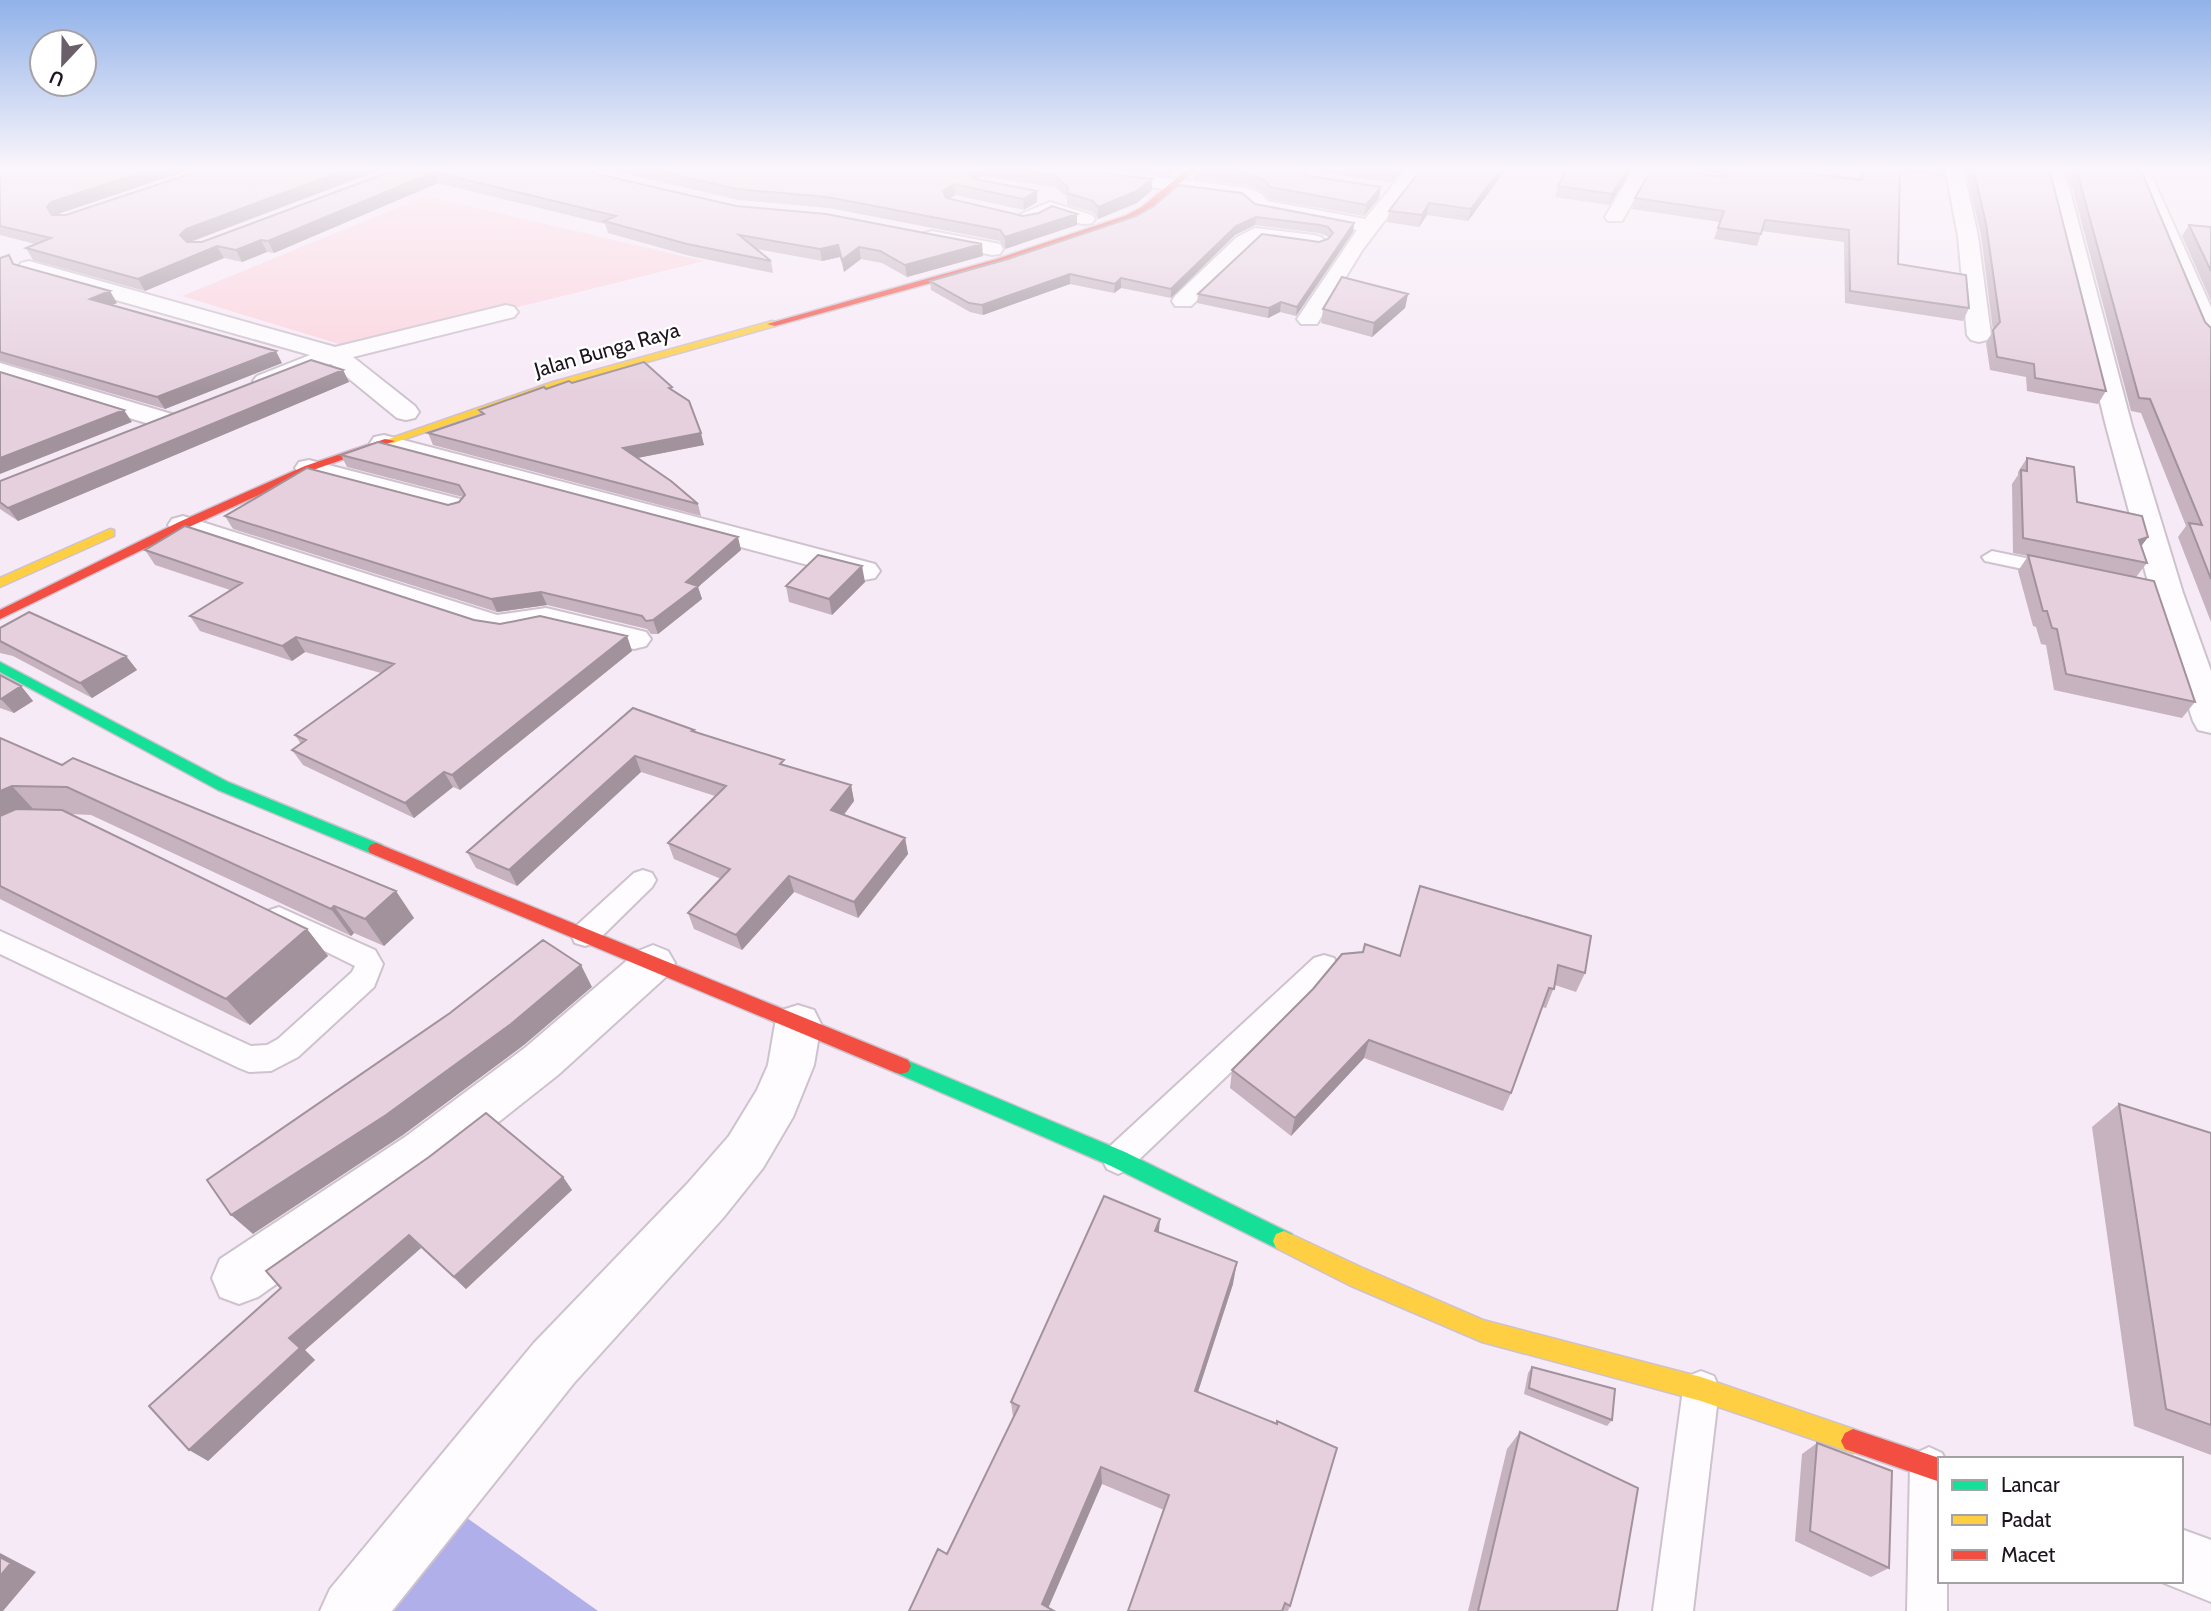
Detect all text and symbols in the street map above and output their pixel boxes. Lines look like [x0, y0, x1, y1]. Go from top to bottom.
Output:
north arrow [28, 28, 98, 98]
text: U [46, 65, 67, 92]
street label: Jalan Bunga Raya [530, 317, 682, 382]
legend [1938, 1457, 2183, 1583]
text: Lancar [2001, 1472, 2060, 1497]
text: Padat [2001, 1507, 2051, 1532]
text: Macet [2001, 1542, 2055, 1567]

